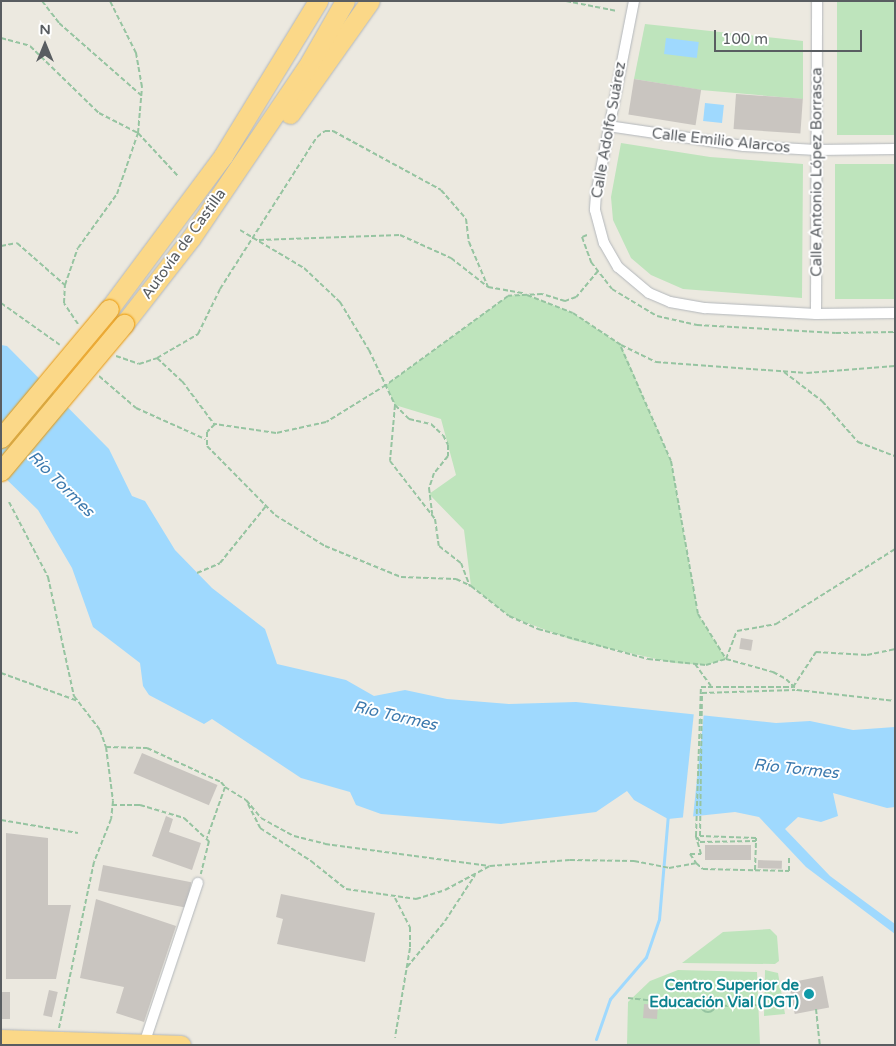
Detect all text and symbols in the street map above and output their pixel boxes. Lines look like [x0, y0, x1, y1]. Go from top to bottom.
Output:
north arrow [20, 20, 70, 70]
scale bar [716, 20, 864, 52]
text: N [39, 21, 51, 38]
text: 100 m [722, 30, 768, 48]
street label: Calle Adolfo Suárez [588, 60, 630, 200]
street label: Calle Antonio López Borrasca [808, 67, 826, 277]
street label: Calle Emilio Alarcos [651, 125, 791, 157]
street label: Autovía de Castilla [138, 185, 230, 303]
water label: Río Tormes [24, 447, 98, 521]
water label: Río Tormes [351, 697, 439, 735]
water label: Río Tormes [753, 755, 839, 783]
place label: Centro Superior de Educación Vial (DGT) [649, 976, 799, 1011]
marker: Centro Superior de Educación Vial (DGT) [803, 988, 815, 1000]

